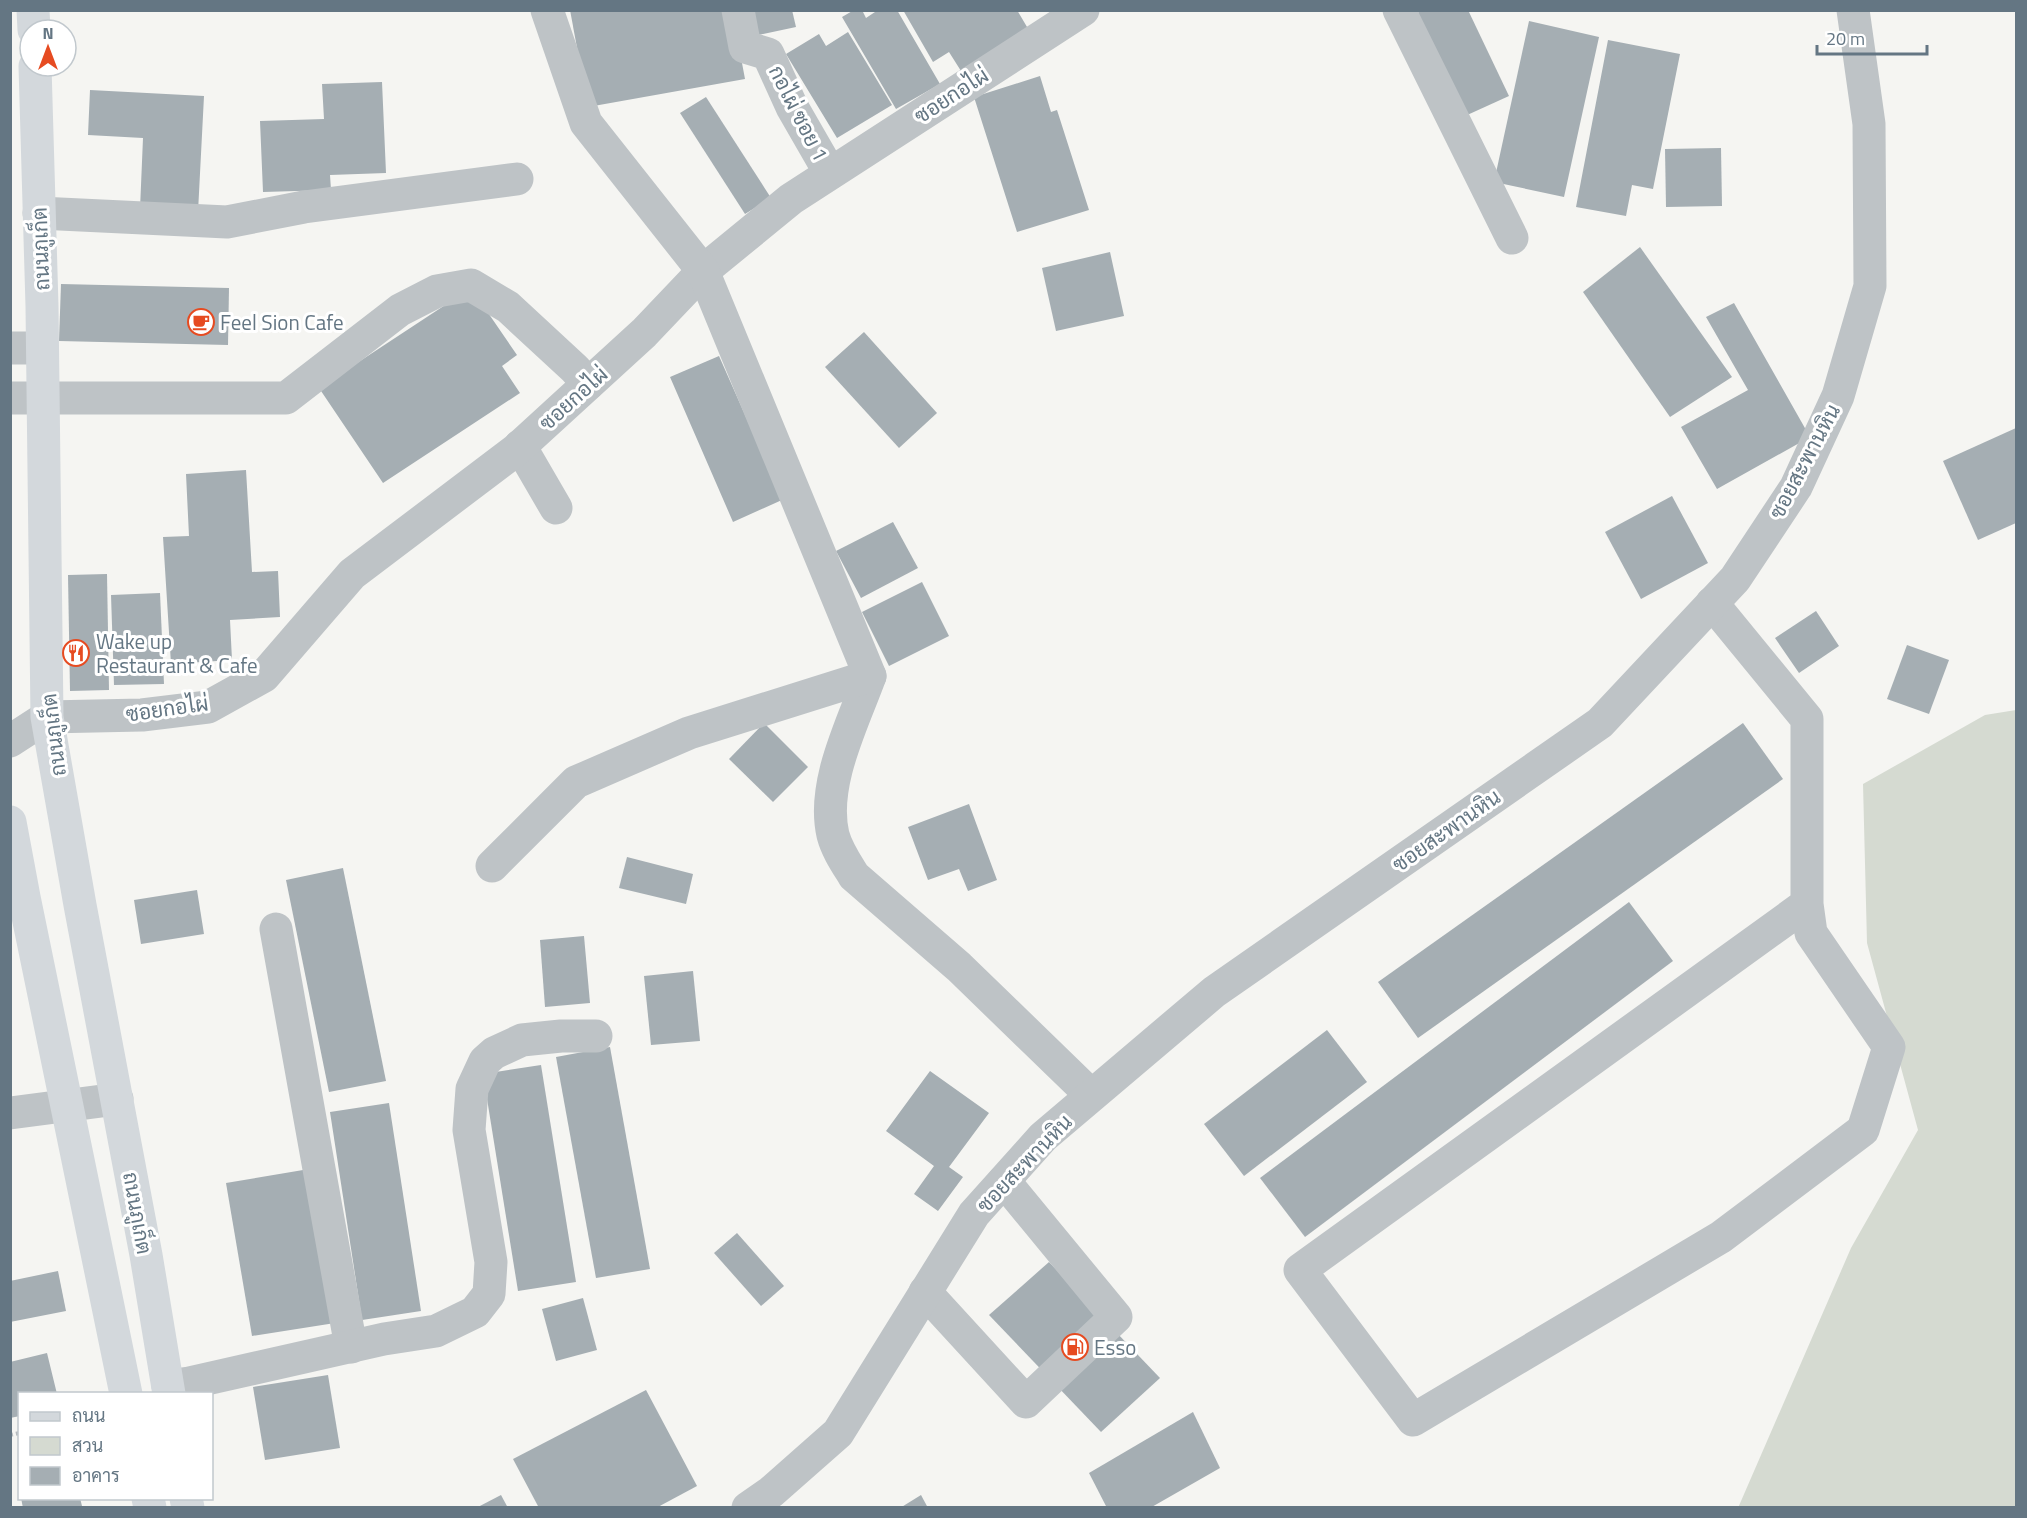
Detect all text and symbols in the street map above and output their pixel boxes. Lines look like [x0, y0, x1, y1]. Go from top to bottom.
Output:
north arrow [18, 18, 78, 78]
scale bar [1817, 18, 1926, 56]
text: N [42, 21, 54, 45]
text: 20 m [1826, 25, 1865, 52]
street label: กอไผ่ ซอย 1 [761, 59, 837, 167]
street label: ซอยกอไผ่ [908, 59, 994, 131]
street label: ถนนภูเก็ต [23, 207, 57, 291]
place label: Feel Sion Cafe [220, 306, 344, 338]
cafe icon: Feel Sion Cafe [186, 307, 216, 337]
street label: ซอยกอไผ่ [531, 358, 615, 438]
street label: ซอยสะพานหิน [1760, 398, 1848, 524]
place label: Wake up Restaurant & Cafe [96, 625, 258, 681]
restaurant icon: Wake up Restaurant & Cafe [61, 638, 91, 668]
street label: ซอยกอไผ่ [124, 686, 210, 730]
street label: ถนนภูเก็ต [32, 692, 74, 778]
street label: ซอยสะพานหิน [1385, 781, 1507, 879]
street label: ซอยสะพานหิน [969, 1107, 1079, 1219]
street label: ถนนภูเก็ต [115, 1169, 161, 1257]
place label: Esso [1094, 1331, 1136, 1363]
fuel station icon: Esso [1060, 1332, 1090, 1362]
legend [18, 1392, 213, 1500]
text: ถนน [72, 1402, 105, 1429]
text: สวน [72, 1432, 103, 1459]
text: อาคาร [72, 1462, 120, 1489]

